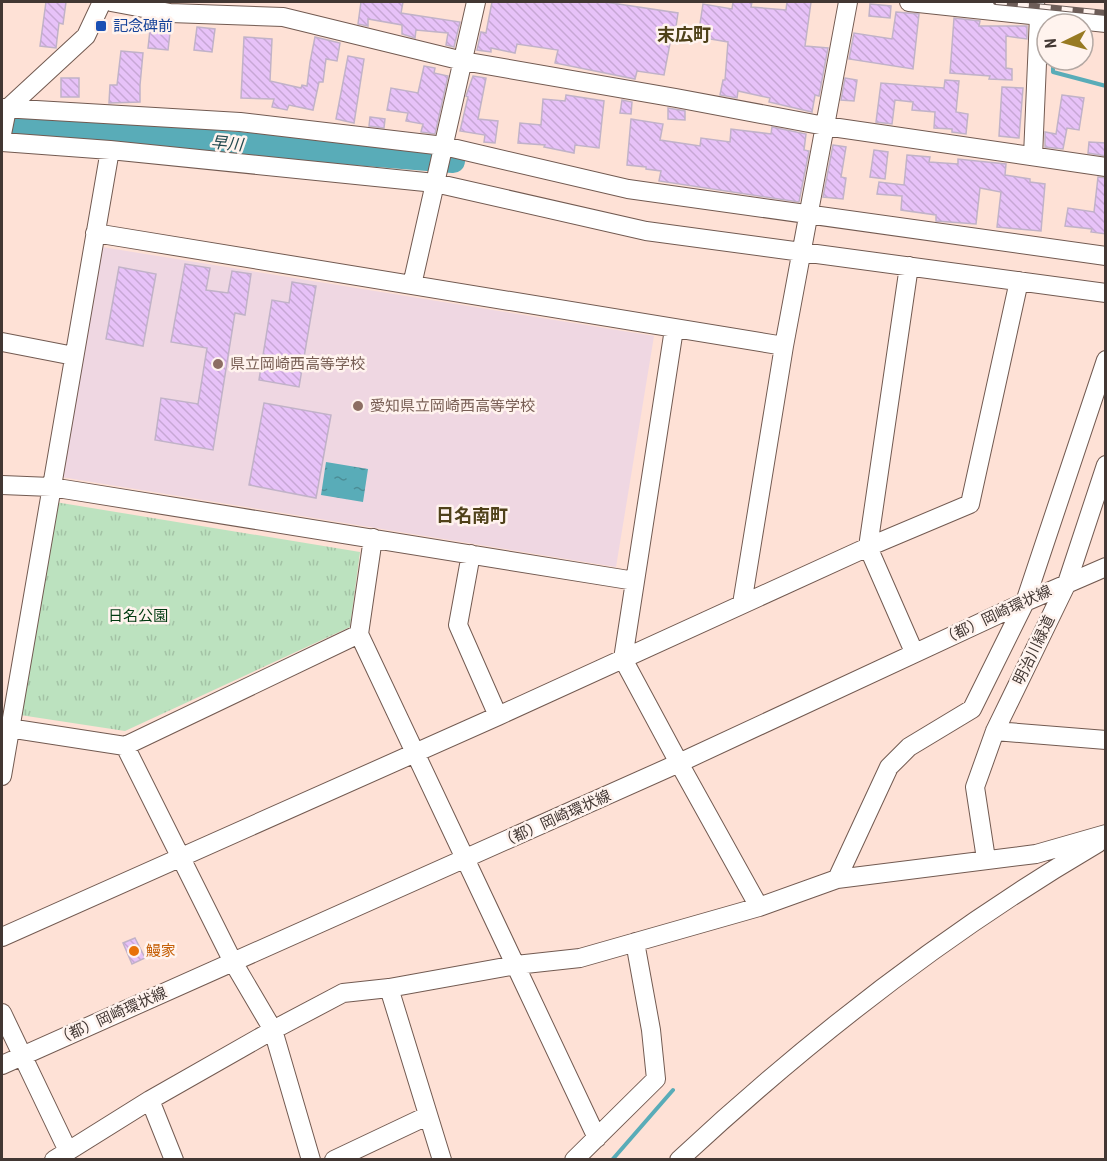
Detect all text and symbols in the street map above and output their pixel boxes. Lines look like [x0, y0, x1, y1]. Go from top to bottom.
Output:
north arrow [1035, 12, 1095, 72]
place label: 記念碑前 [113, 17, 173, 35]
marker: 記念碑前 [94, 19, 108, 33]
district label: 末広町 [657, 24, 711, 45]
text: N [1041, 38, 1060, 49]
water label: 早川 [210, 133, 246, 155]
place label: 県立岡崎西高等学校 [230, 355, 365, 373]
marker: 県立岡崎西高等学校 [211, 357, 225, 371]
place label: 愛知県立岡崎西高等学校 [370, 397, 535, 415]
marker: 愛知県立岡崎西高等学校 [351, 399, 365, 413]
district label: 日名南町 [436, 505, 508, 526]
street label: （都）岡崎環状線 [938, 581, 1054, 649]
park label: 日名公園 [108, 607, 168, 625]
street label: 明治川緑道 [1009, 612, 1059, 688]
street label: （都）岡崎環状線 [497, 786, 613, 852]
place label: 鰻家 [146, 942, 176, 960]
marker: 鰻家 [127, 944, 141, 958]
street label: （都）岡崎環状線 [53, 983, 169, 1049]

